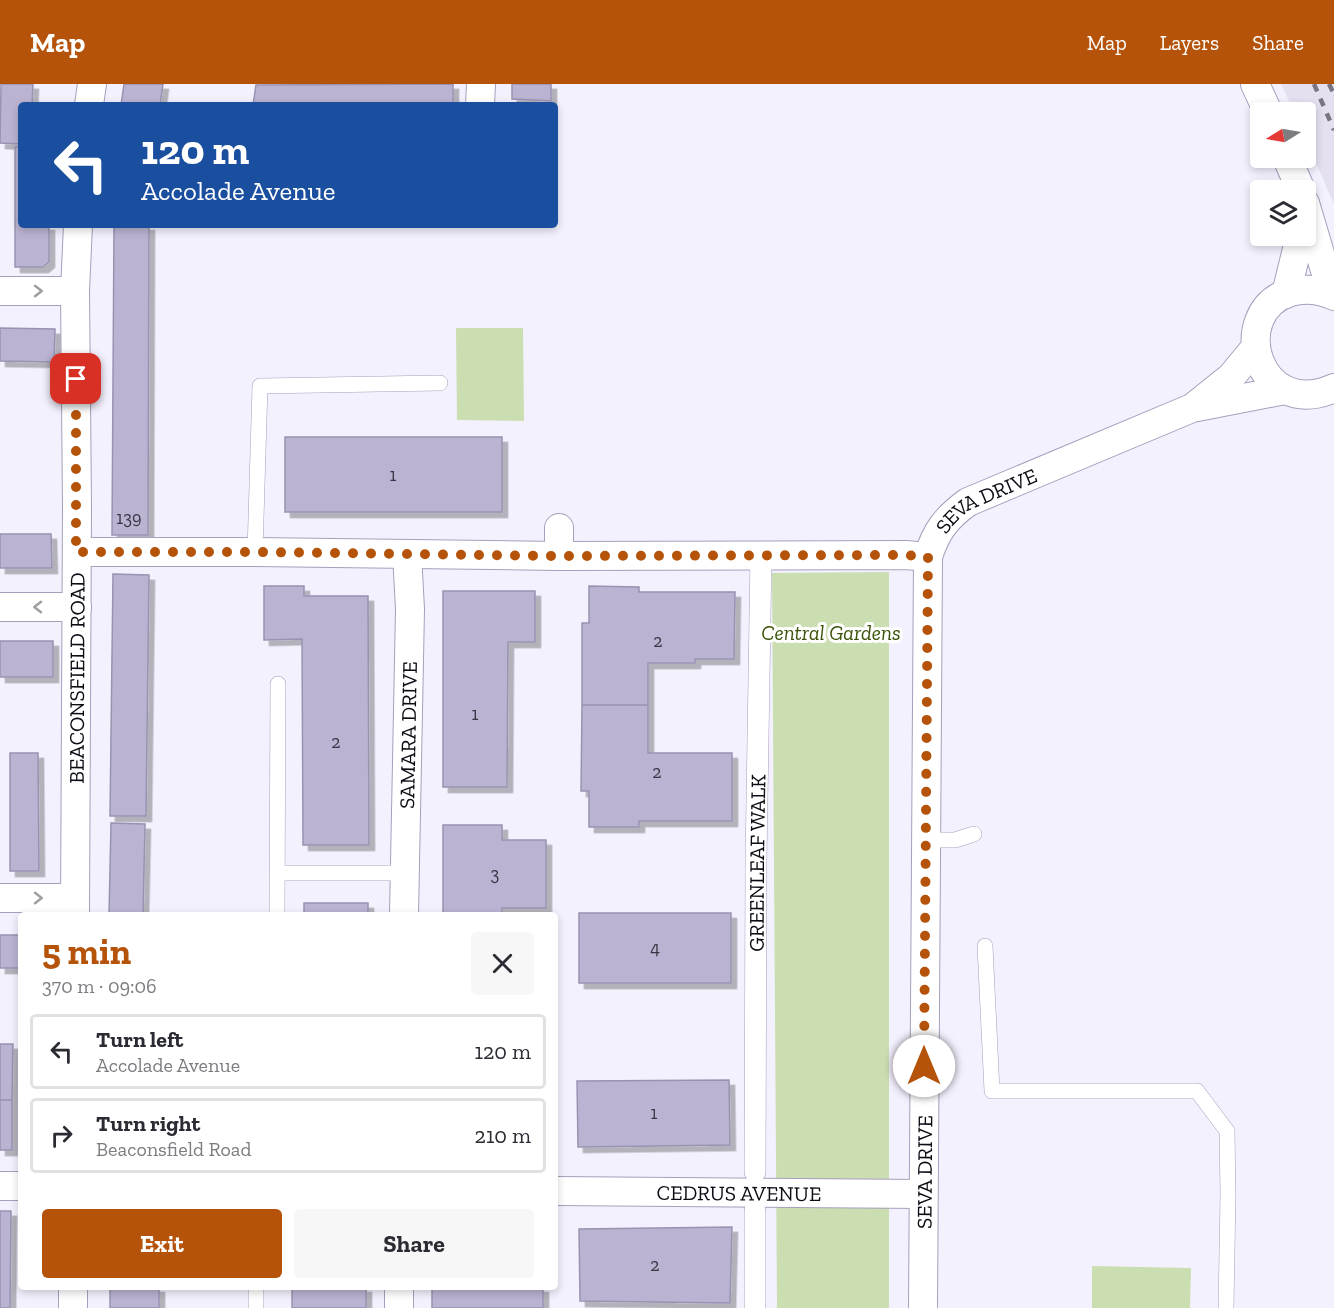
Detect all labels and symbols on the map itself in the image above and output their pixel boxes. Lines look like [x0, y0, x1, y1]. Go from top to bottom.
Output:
north arrow [1250, 102, 1316, 168]
one-way arrow [33, 285, 42, 297]
pin [50, 353, 101, 404]
street label: SEVA DRIVE [929, 462, 1040, 538]
house number: 1 [390, 464, 397, 486]
house number: 139 [116, 507, 142, 529]
street label: BEACONSFIELD ROAD [63, 572, 89, 784]
one-way arrow [34, 601, 43, 613]
park label: Central Gardens [761, 620, 901, 645]
house number: 2 [653, 630, 663, 652]
street label: SAMARA DRIVE [394, 661, 421, 809]
house number: 1 [472, 703, 479, 725]
house number: 2 [331, 731, 341, 753]
house number: 2 [652, 761, 662, 783]
street label: GREENLEAF WALK [743, 774, 770, 952]
house number: 3 [491, 863, 500, 885]
one-way arrow [33, 892, 42, 904]
house number: 4 [650, 937, 660, 959]
position arrow [892, 1034, 956, 1098]
house number: 1 [651, 1102, 658, 1124]
street label: SEVA DRIVE [911, 1115, 937, 1229]
street label: CEDRUS AVENUE [657, 1179, 821, 1206]
house number: 2 [650, 1254, 660, 1276]

